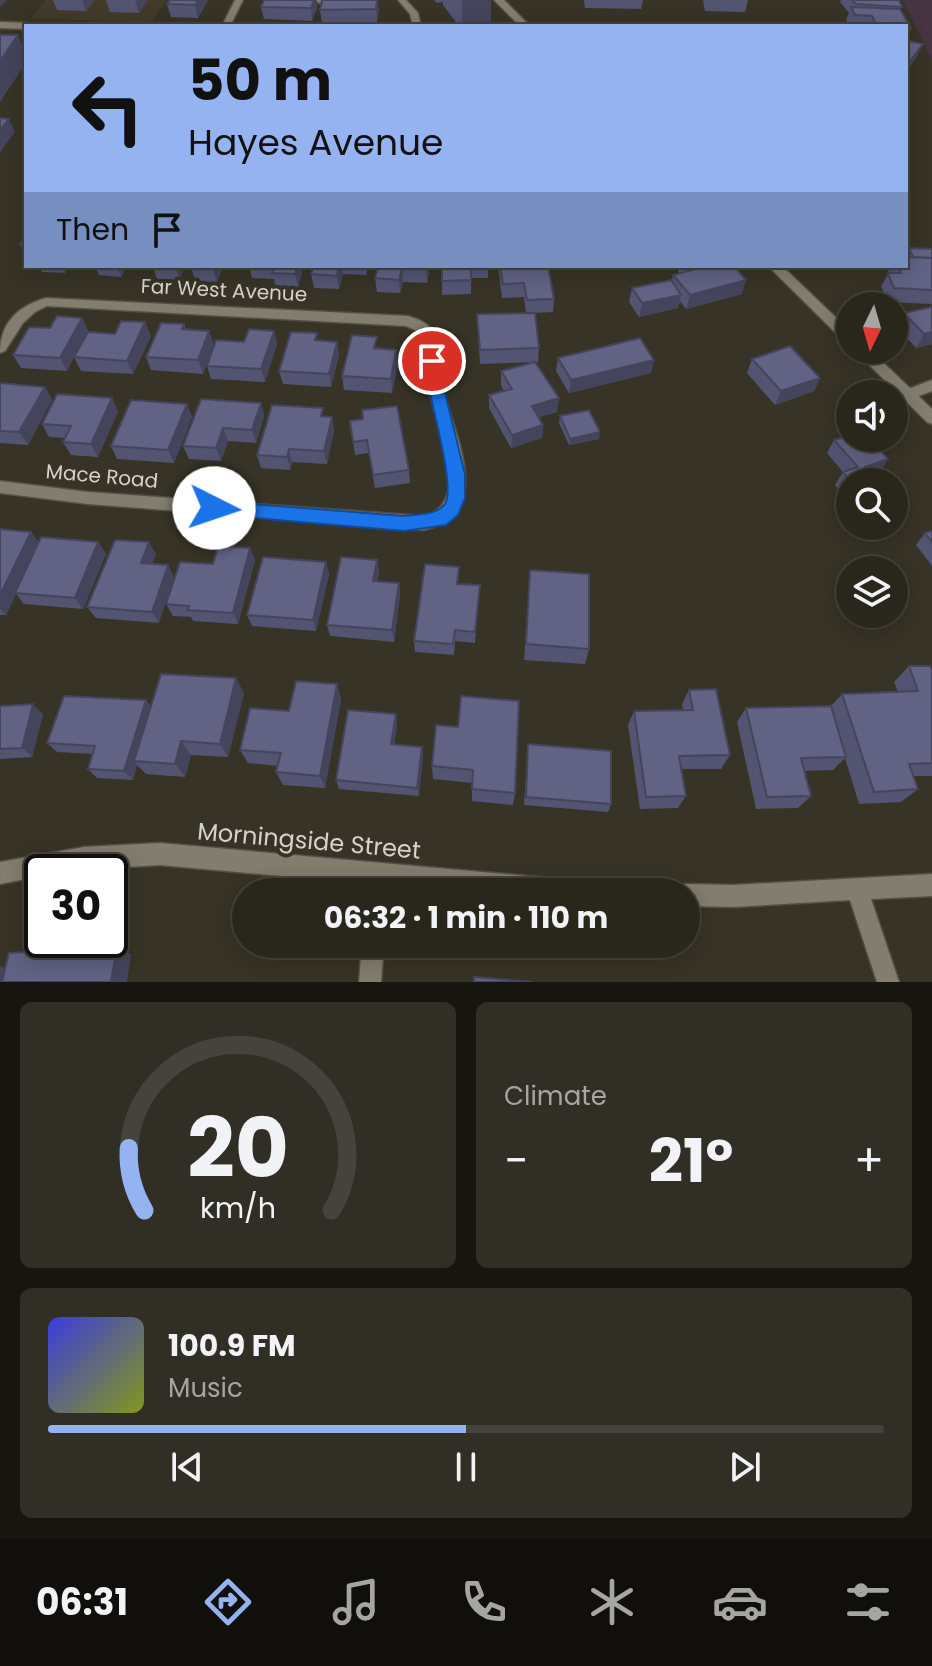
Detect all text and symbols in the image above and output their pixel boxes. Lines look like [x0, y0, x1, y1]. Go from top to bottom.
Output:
text: 50 m [188, 41, 332, 120]
icon: left [56, 56, 160, 160]
text: Hayes Avenue [188, 117, 443, 168]
text: Then [56, 208, 129, 251]
icon: arrive [145, 208, 189, 252]
street label: Far West Avenue [140, 272, 308, 308]
north arrow [836, 292, 908, 364]
map controls [836, 292, 908, 628]
pin [398, 327, 466, 395]
icon: arrive [410, 339, 454, 383]
button: sound [836, 380, 908, 452]
street label: Mace Road [45, 457, 159, 495]
position arrow [172, 466, 256, 550]
button: search [836, 468, 908, 540]
button: layers [836, 556, 908, 628]
street label: Morningside Street [196, 814, 422, 867]
speed limit sign: 30 [24, 854, 128, 958]
text: 06:32 · 1 min · 110 m [324, 896, 608, 939]
text: Climate [504, 1078, 607, 1114]
text: 20 [187, 1090, 289, 1206]
text: 21° [649, 1119, 733, 1203]
text: − [504, 1130, 528, 1191]
text: + [854, 1130, 884, 1191]
text: km/h [200, 1188, 276, 1228]
text: 100.9 FM [168, 1324, 296, 1367]
text: Music [168, 1370, 243, 1406]
icon: previous [165, 1445, 209, 1489]
icon: pause [444, 1445, 488, 1489]
icon: next [723, 1445, 767, 1489]
icon: directions [200, 1574, 256, 1630]
icon: music [328, 1574, 384, 1630]
icon: phone [456, 1574, 512, 1630]
icon: climate [584, 1574, 640, 1630]
icon: car [712, 1574, 768, 1630]
icon: filters [840, 1574, 896, 1630]
text: 06:31 [36, 1577, 128, 1628]

